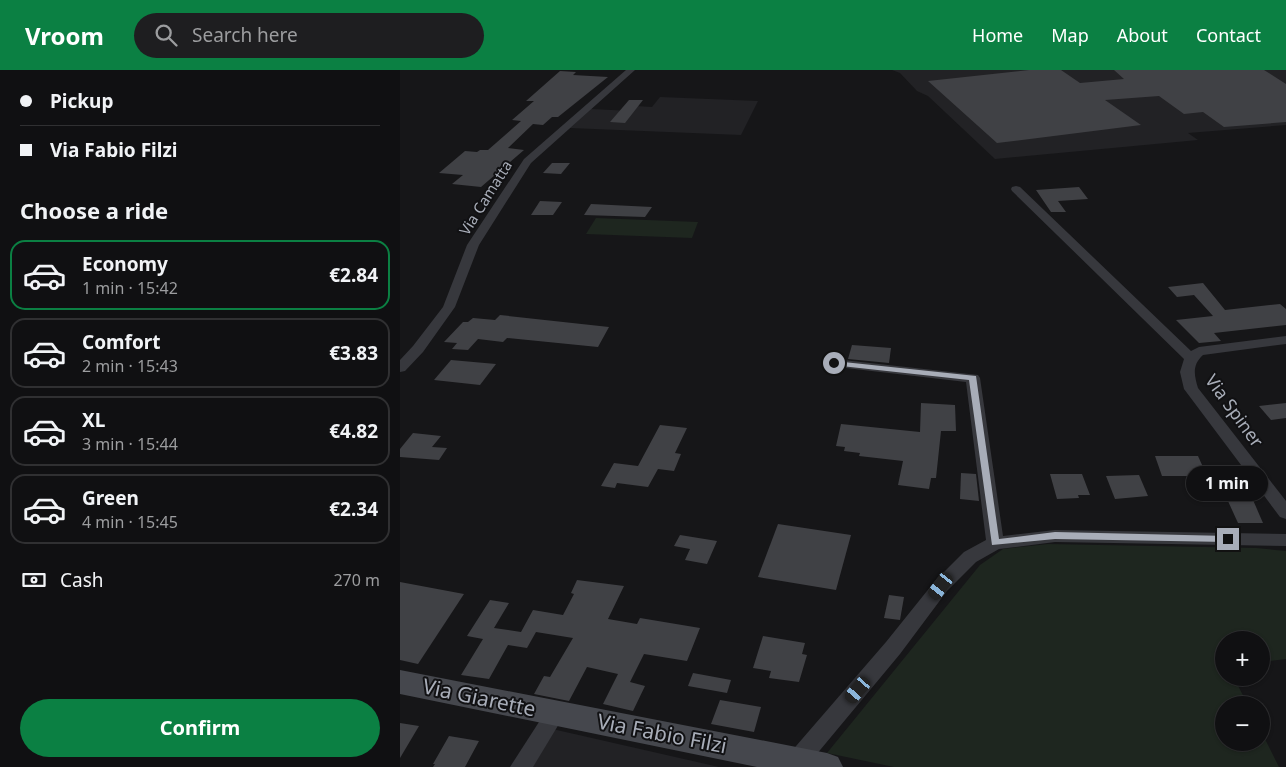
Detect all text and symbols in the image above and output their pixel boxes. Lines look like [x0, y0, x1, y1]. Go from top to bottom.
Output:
search box [134, 13, 484, 58]
text: Vroom [25, 19, 104, 52]
icon: search [152, 21, 180, 49]
text: Search here [192, 22, 298, 48]
text: Home [972, 23, 1023, 47]
text: Map [1051, 23, 1089, 47]
text: About [1117, 23, 1168, 47]
text: Contact [1196, 23, 1261, 47]
text: Pickup [50, 88, 113, 114]
text: Via Fabio Filzi [50, 137, 178, 163]
street label: Via Camatta [454, 156, 516, 239]
text: Choose a ride [20, 195, 168, 225]
text: Economy [82, 251, 168, 277]
icon: car [22, 253, 67, 298]
text: €2.84 [329, 262, 378, 288]
text: 1 min · 15:42 [82, 277, 178, 299]
text: Comfort [82, 329, 161, 355]
icon: car [22, 331, 67, 376]
text: €3.83 [329, 340, 378, 366]
route start [823, 352, 845, 374]
text: 2 min · 15:43 [82, 355, 178, 377]
street label: Via Spiner [1200, 369, 1270, 452]
text: XL [82, 407, 105, 433]
icon: car [22, 409, 67, 454]
text: €4.82 [329, 418, 378, 444]
text: 3 min · 15:44 [82, 433, 178, 455]
callout: 1 min [1187, 466, 1269, 502]
text: 1 min [1205, 472, 1249, 494]
text: Green [82, 485, 139, 511]
icon: car [22, 487, 67, 532]
text: €2.34 [329, 496, 378, 522]
text: 4 min · 15:45 [82, 511, 178, 533]
route end [1217, 528, 1239, 550]
icon: cash [20, 566, 48, 594]
text: Cash [60, 567, 104, 593]
text: 270 m [333, 569, 380, 591]
car [925, 570, 956, 602]
map controls [1215, 631, 1270, 751]
button: + [1215, 631, 1270, 686]
street label: Via Giarette [420, 671, 538, 723]
car [842, 674, 873, 706]
button: − [1215, 696, 1270, 751]
button: Confirm [20, 699, 380, 757]
street label: Via Fabio Filzi [595, 707, 729, 759]

